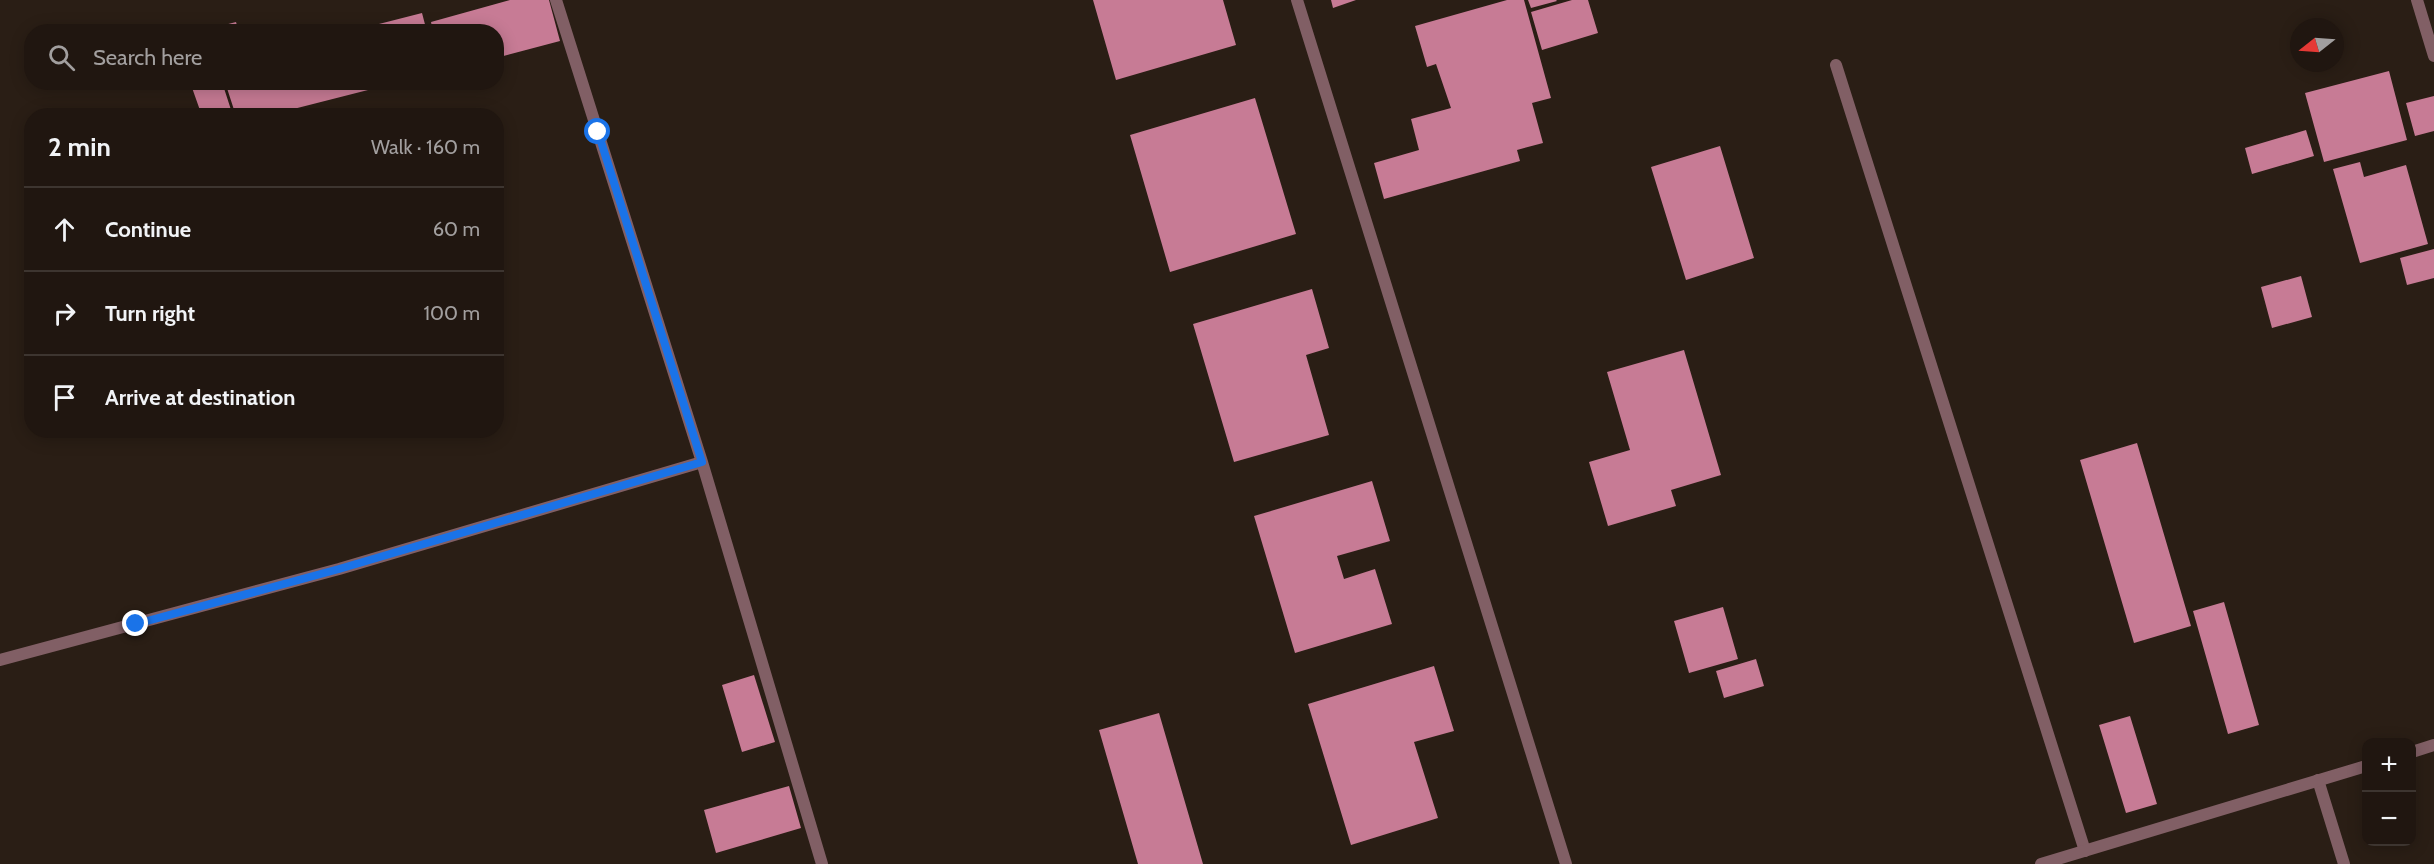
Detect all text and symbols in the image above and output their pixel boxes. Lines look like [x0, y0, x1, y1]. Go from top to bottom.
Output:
north arrow [2290, 18, 2344, 72]
search box [24, 24, 504, 90]
icon: search [45, 41, 78, 74]
text: Search here [93, 44, 202, 71]
route start [584, 118, 610, 144]
text: 2 min [48, 131, 111, 163]
text: Walk · 160 m [371, 135, 480, 159]
icon: ahead [48, 213, 81, 246]
text: Continue [105, 216, 191, 243]
text: 60 m [433, 217, 480, 241]
icon: right [48, 297, 81, 330]
text: Turn right [105, 300, 195, 327]
text: 100 m [424, 301, 480, 325]
icon: arrive [48, 381, 81, 414]
text: Arrive at destination [105, 384, 295, 411]
route end [122, 610, 148, 636]
map controls [2362, 738, 2416, 846]
button: + [2362, 738, 2416, 792]
button: − [2362, 792, 2416, 846]

